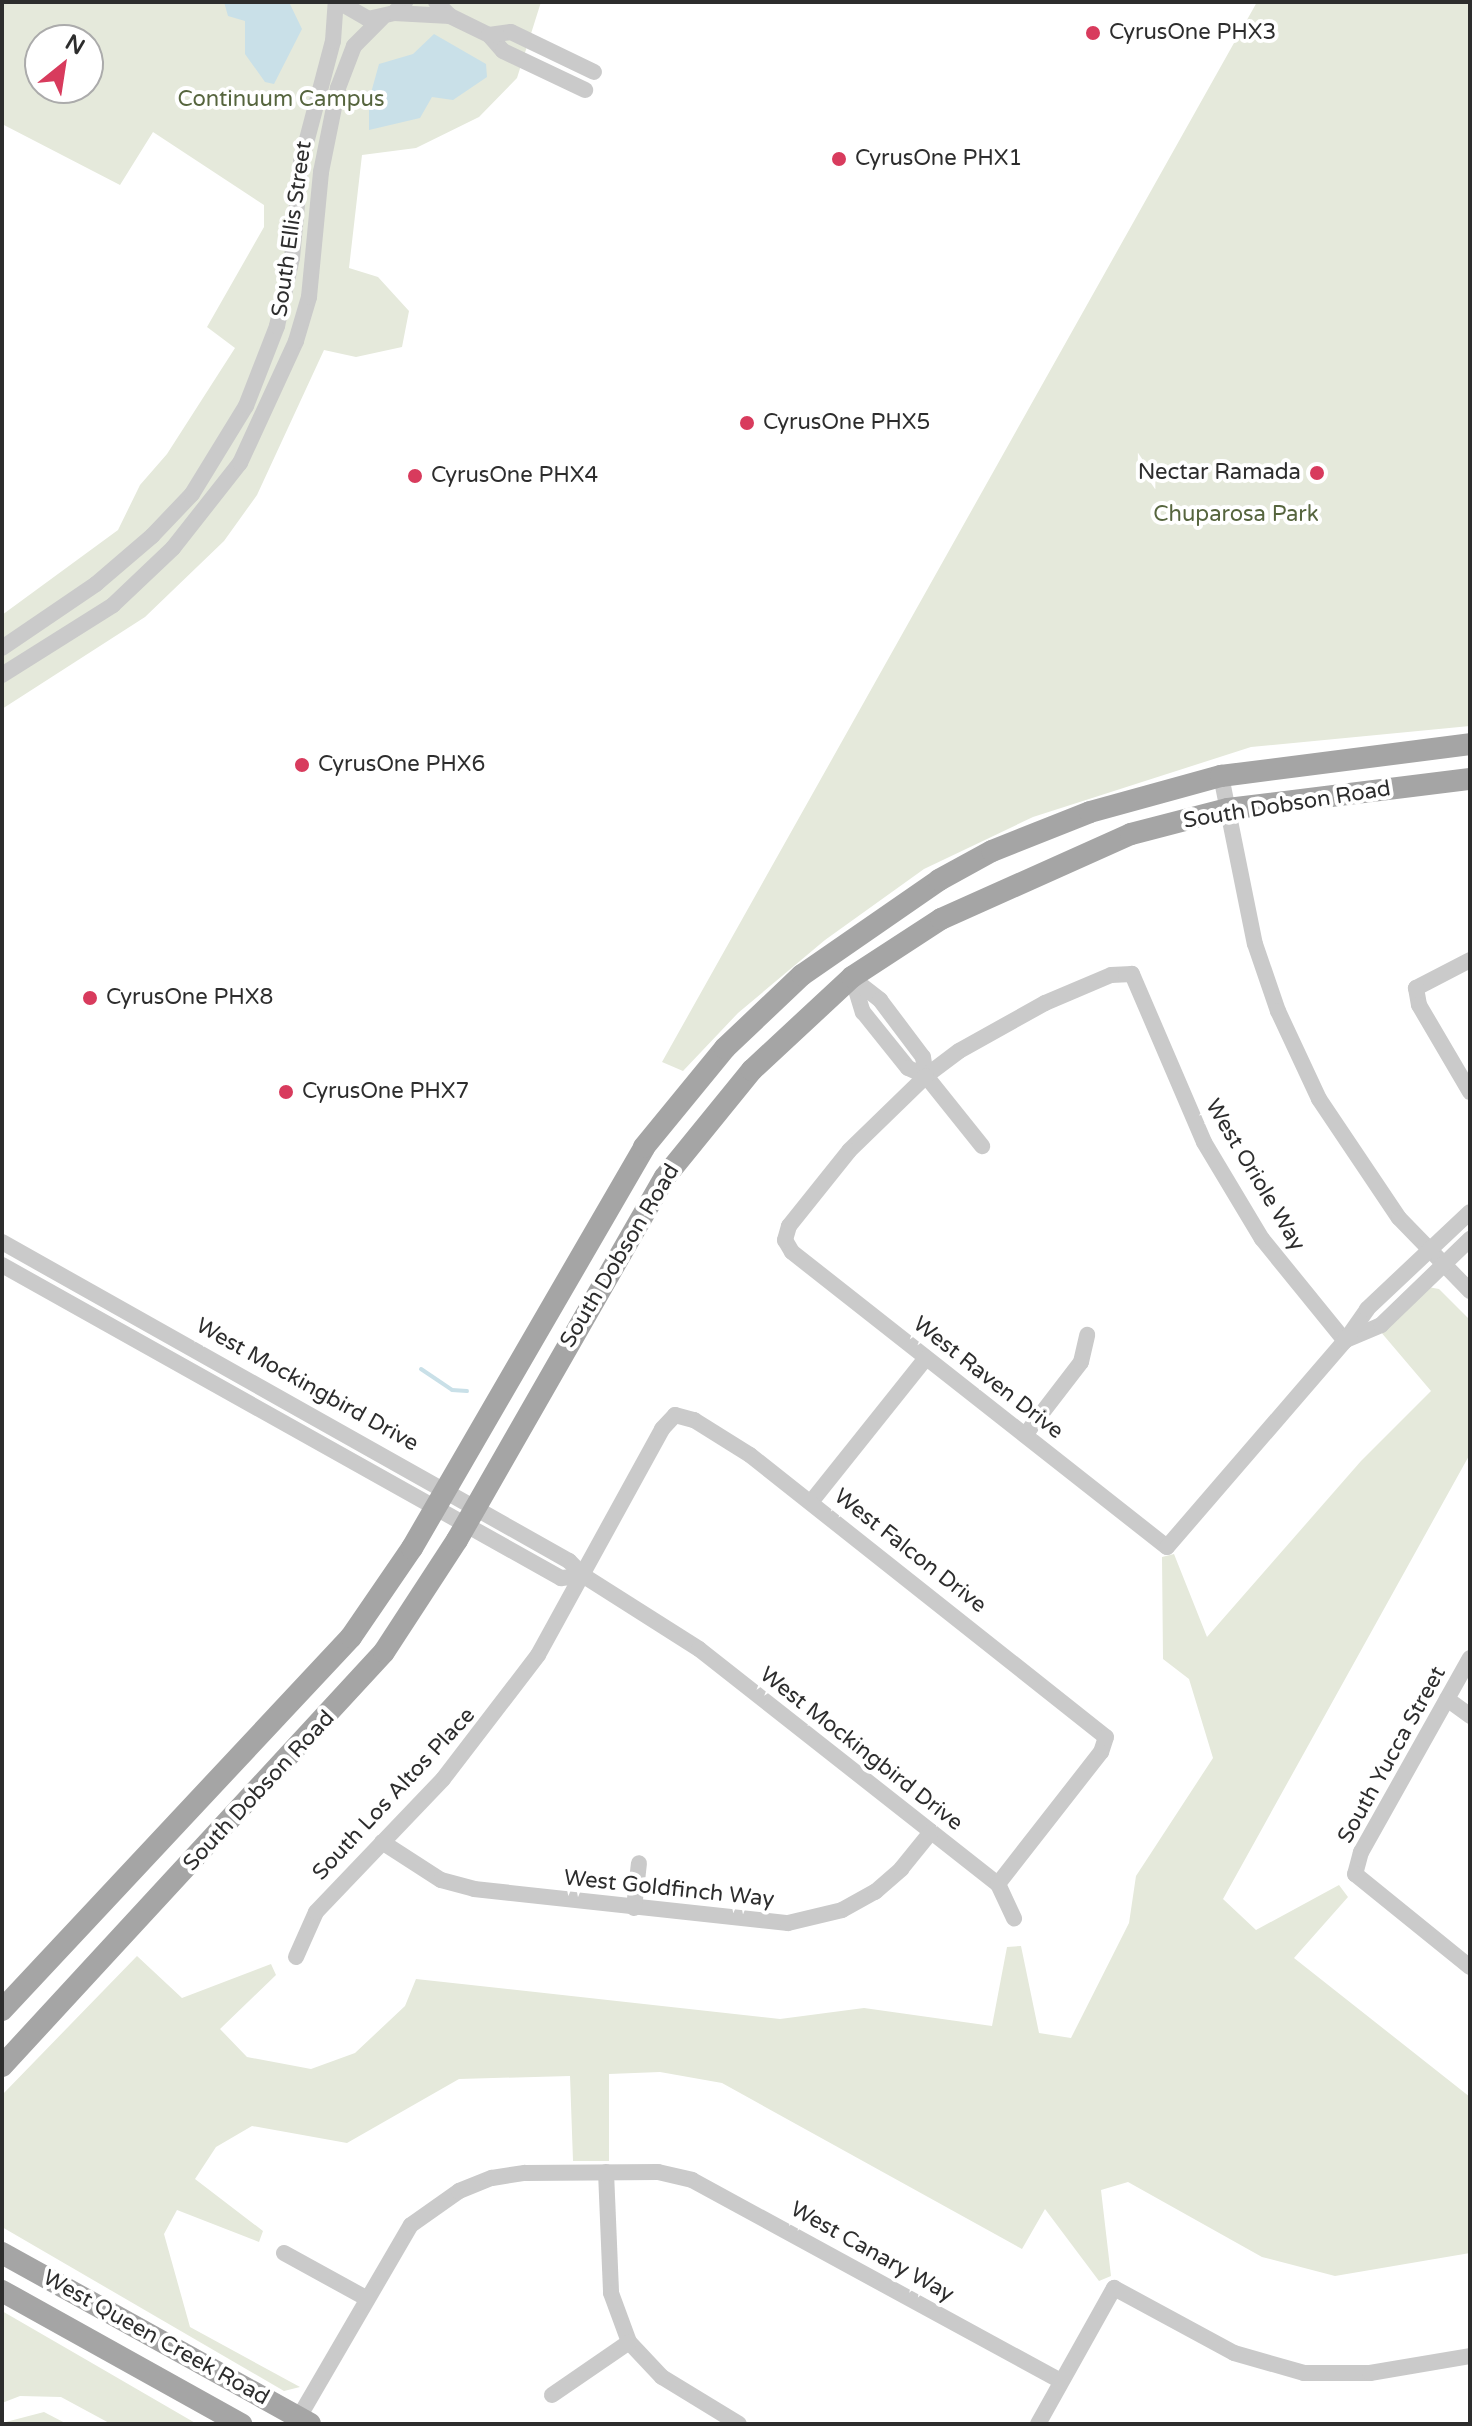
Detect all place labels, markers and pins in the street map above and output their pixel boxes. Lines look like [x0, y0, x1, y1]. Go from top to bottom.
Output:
place label: CyrusOne PHX3 [1109, 20, 1276, 46]
marker: CyrusOne PHX3 [1084, 24, 1102, 42]
place label: CyrusOne PHX1 [855, 146, 1022, 172]
marker: CyrusOne PHX1 [830, 150, 848, 168]
place label: CyrusOne PHX5 [763, 410, 930, 436]
marker: CyrusOne PHX5 [738, 414, 756, 432]
place label: Nectar Ramada [1138, 460, 1301, 486]
place label: CyrusOne PHX4 [431, 463, 598, 489]
marker: Nectar Ramada [1308, 464, 1326, 482]
marker: CyrusOne PHX4 [406, 467, 424, 485]
place label: CyrusOne PHX6 [318, 752, 485, 778]
marker: CyrusOne PHX6 [293, 756, 311, 774]
place label: CyrusOne PHX8 [106, 985, 273, 1011]
marker: CyrusOne PHX8 [81, 989, 99, 1007]
place label: CyrusOne PHX7 [302, 1079, 469, 1105]
marker: CyrusOne PHX7 [277, 1083, 295, 1101]

